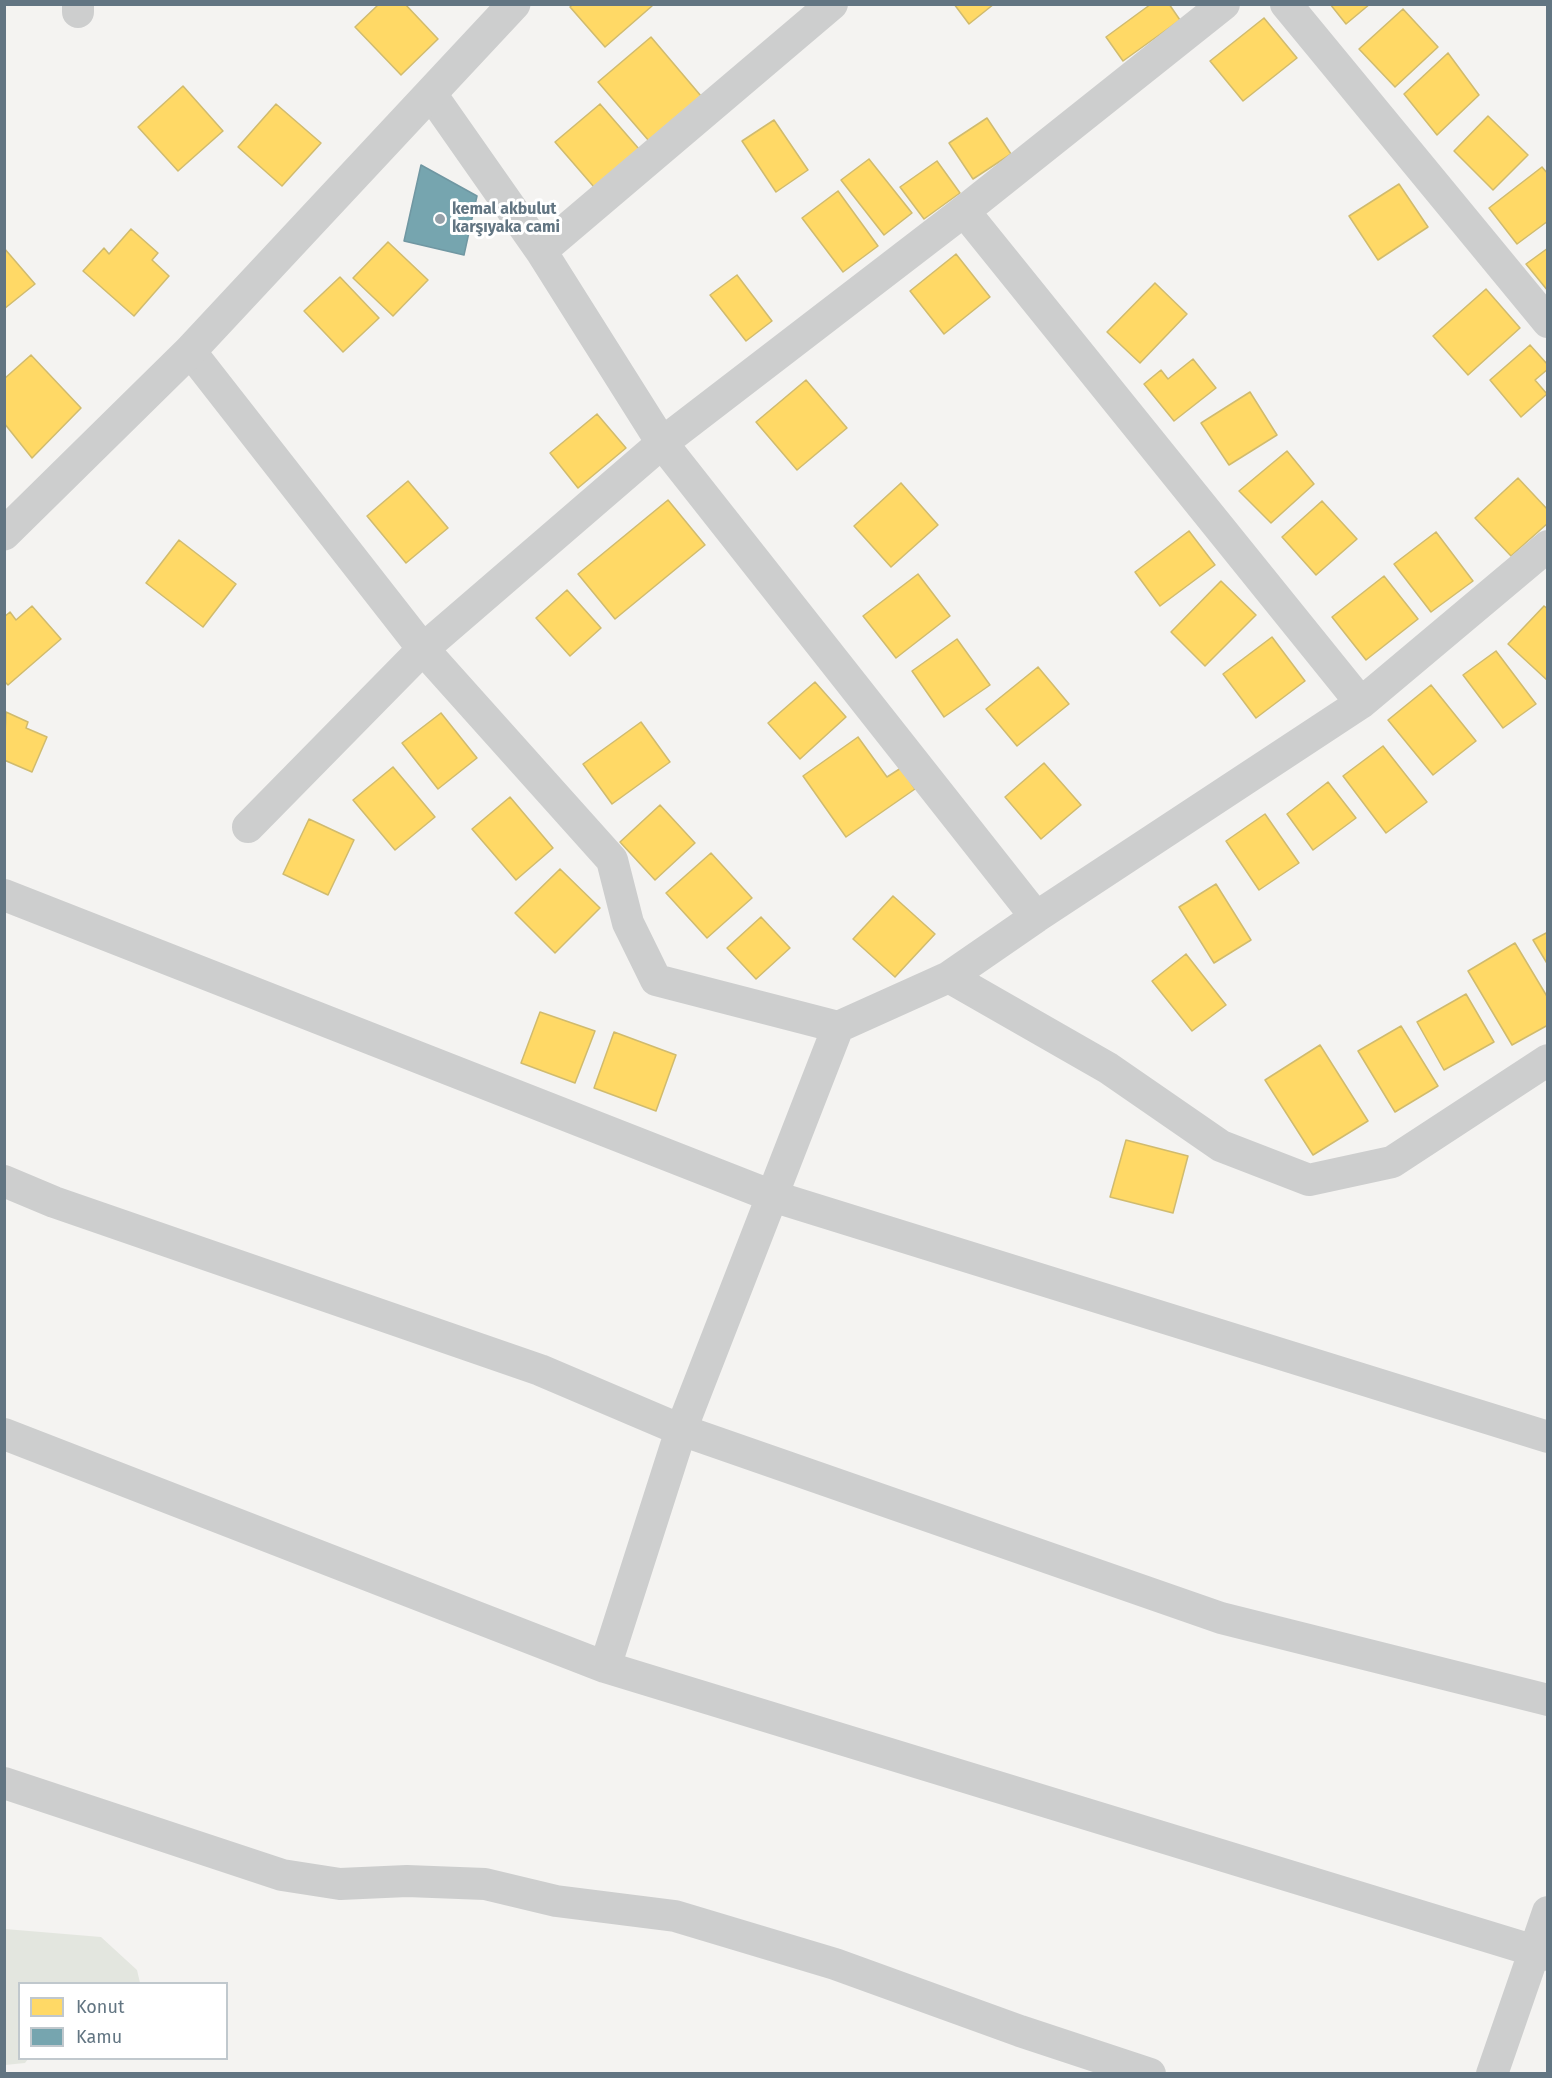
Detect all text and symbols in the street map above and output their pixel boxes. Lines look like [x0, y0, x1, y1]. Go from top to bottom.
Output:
place label: kemal akbulut karşıyaka cami [452, 200, 560, 238]
marker: kemal akbulut karşıyaka cami [433, 212, 447, 226]
legend [18, 1982, 228, 2060]
text: Konut [76, 1996, 124, 2018]
text: Kamu [76, 2026, 122, 2048]

